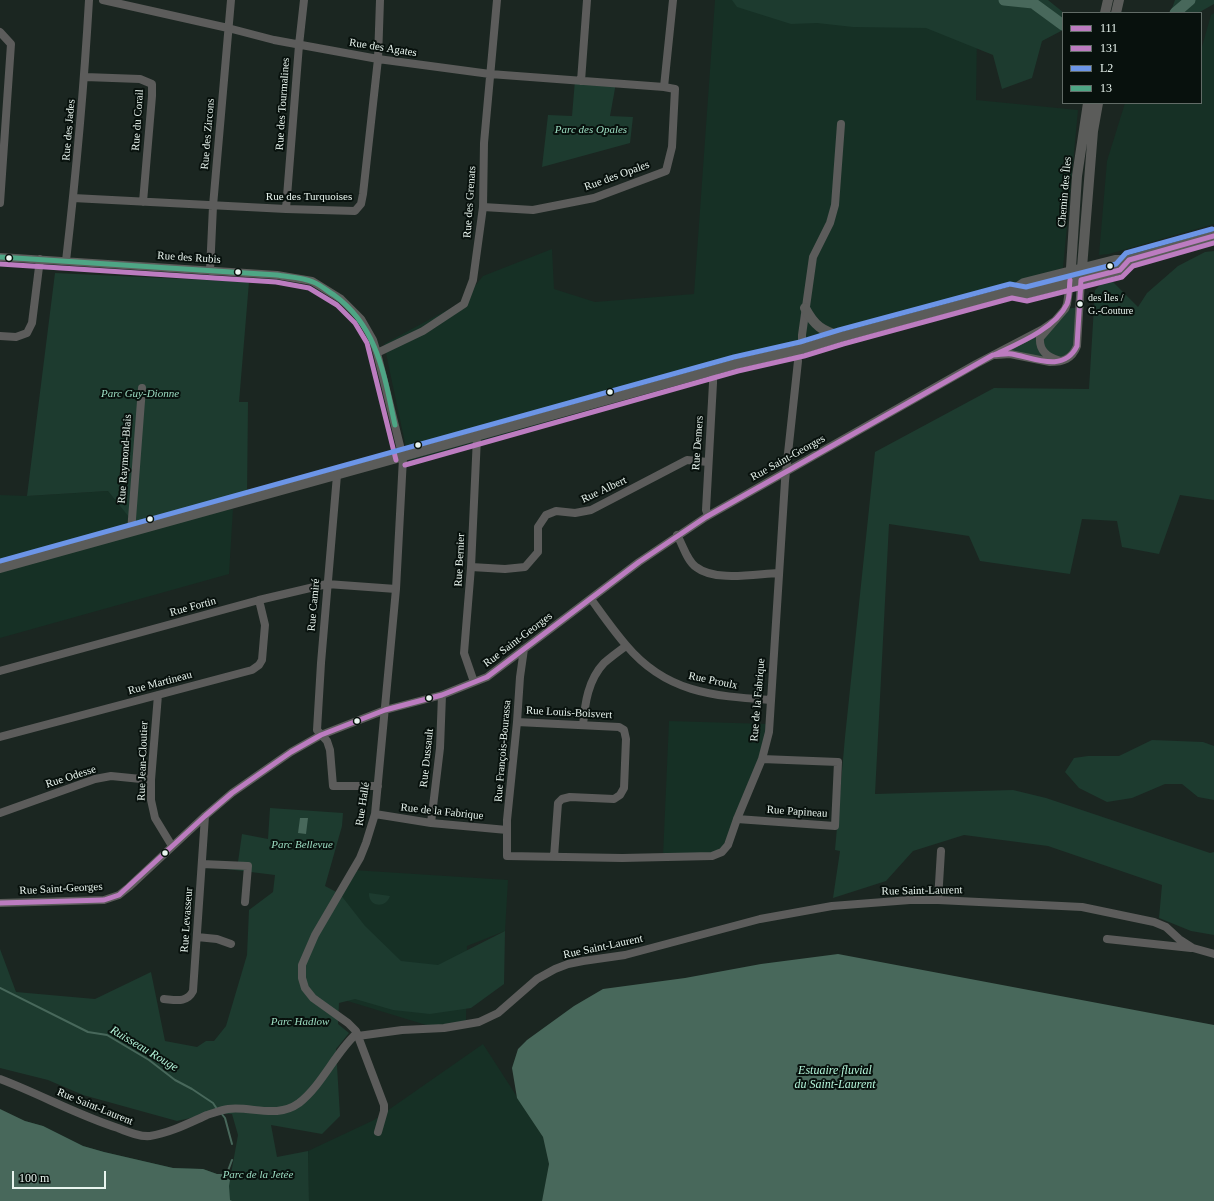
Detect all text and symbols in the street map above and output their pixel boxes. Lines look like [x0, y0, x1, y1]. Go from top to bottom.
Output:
legend [1062, 12, 1202, 104]
text: 111 [1100, 21, 1117, 35]
street label: Rue des Agates [348, 36, 418, 60]
text: 131 [1100, 41, 1118, 55]
street label: Rue des Tourmalines [273, 57, 293, 151]
text: L2 [1100, 61, 1113, 75]
text: 13 [1100, 81, 1112, 95]
street label: Rue du Corail [129, 89, 147, 151]
street label: Rue des Zircons [198, 98, 218, 170]
street label: Rue des Jades [60, 99, 78, 161]
park label: Parc des Opales [555, 123, 627, 137]
street label: Chemin des Îles [1055, 156, 1075, 228]
street label: Rue des Opales [583, 158, 651, 194]
street label: Rue des Grenats [461, 166, 479, 238]
street label: Rue des Turquoises [266, 190, 352, 204]
street label: Rue des Rubis [157, 249, 221, 267]
unlabelled marker [4, 253, 14, 263]
unlabelled marker [1105, 261, 1115, 271]
unlabelled marker [233, 267, 243, 277]
place label: des Îles / G.-Couture [1088, 292, 1133, 316]
marker: des Îles / G.-Couture [1075, 299, 1085, 309]
park label: Parc Guy-Dionne [101, 387, 179, 401]
unlabelled marker [605, 387, 615, 397]
street label: Rue Raymond-Blais [115, 414, 135, 504]
street label: Rue Demers [690, 415, 706, 471]
street label: Rue Saint-Georges [748, 432, 828, 484]
unlabelled marker [413, 440, 423, 450]
street label: Rue Albert [579, 474, 629, 506]
unlabelled marker [145, 514, 155, 524]
street label: Rue Bernier [452, 533, 468, 587]
street label: Rue Camiré [305, 578, 323, 632]
street label: Rue Fortin [168, 594, 218, 620]
street label: Rue Saint-Georges [481, 610, 555, 670]
street label: Rue de la Fabrique [748, 658, 768, 742]
street label: Rue Martineau [127, 668, 193, 698]
street label: Rue Proulx [687, 669, 739, 693]
unlabelled marker [424, 693, 434, 703]
street label: Rue François-Bourassa [492, 699, 514, 803]
street label: Rue Louis-Boisvert [525, 704, 613, 722]
unlabelled marker [352, 716, 362, 726]
street label: Rue Jean-Cloutier [135, 721, 151, 801]
street label: Rue Dussault [417, 728, 437, 788]
street label: Rue Odesse [44, 763, 98, 791]
street label: Rue Hallé [353, 781, 373, 827]
street label: Rue de la Fabrique [400, 801, 484, 823]
street label: Rue Papineau [766, 803, 828, 821]
park label: Parc Bellevue [271, 838, 333, 852]
unlabelled marker [160, 848, 170, 858]
street label: Rue Saint-Georges [19, 880, 103, 898]
street label: Rue Saint-Laurent [881, 884, 963, 898]
street label: Rue Levasseur [178, 887, 196, 953]
street label: Rue Saint-Laurent [562, 932, 644, 962]
park label: Parc Hadlow [271, 1015, 329, 1029]
water label: Ruisseau Rouge [107, 1023, 181, 1075]
water label: Estuaire fluvial du Saint-Laurent [794, 1064, 876, 1092]
street label: Rue Saint-Laurent [55, 1086, 135, 1128]
scale bar [14, 1163, 108, 1189]
park label: Parc de la Jetée [223, 1168, 293, 1182]
text: 100 m [19, 1171, 49, 1185]

